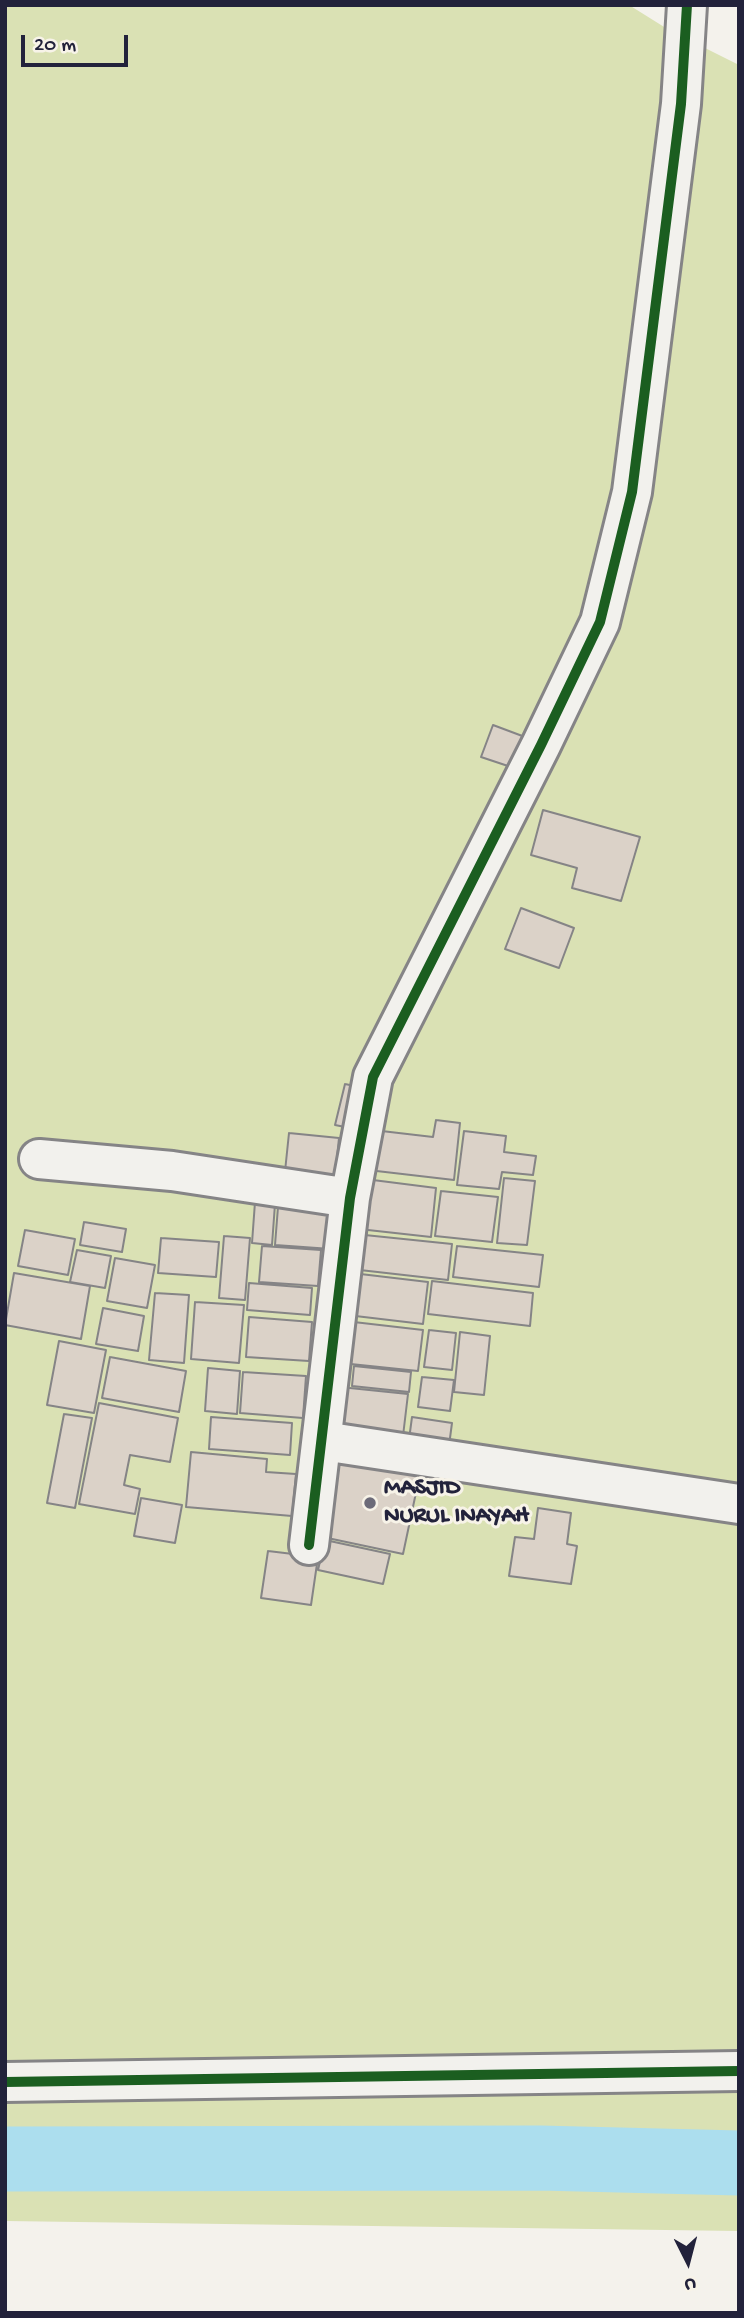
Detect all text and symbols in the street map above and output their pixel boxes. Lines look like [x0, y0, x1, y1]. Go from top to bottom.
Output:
scale bar [24, 21, 131, 65]
text: 20 m [34, 34, 76, 59]
place label: MASJID NURUL INAYAH [384, 1475, 529, 1531]
marker: MASJID NURUL INAYAH [362, 1495, 378, 1511]
north arrow [653, 2227, 723, 2297]
text: U [684, 2271, 697, 2295]

